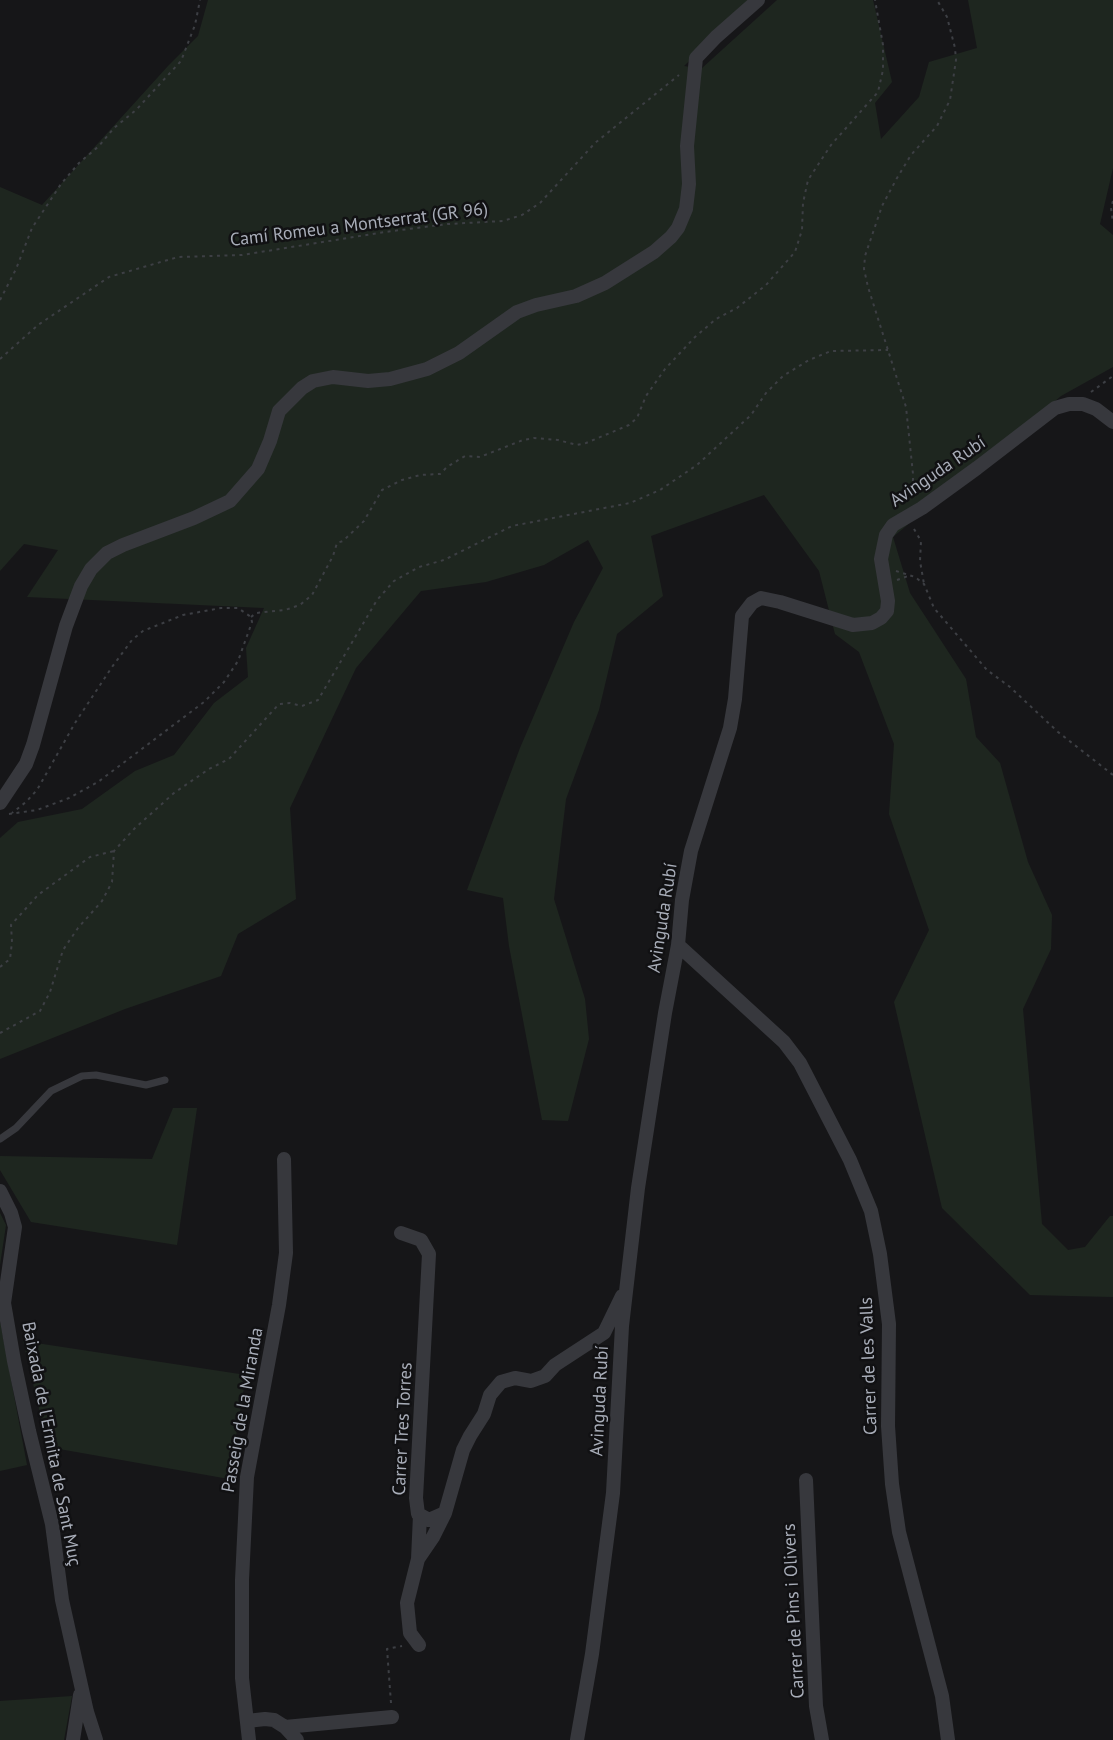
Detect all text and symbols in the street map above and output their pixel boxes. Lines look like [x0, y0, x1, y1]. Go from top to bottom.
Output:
street label: Camí Romeu a Montserrat (GR 96) [229, 198, 489, 252]
street label: Avinguda Rubí [886, 432, 990, 512]
street label: Avinguda Rubí [644, 862, 682, 974]
street label: Carrer de les Valls [856, 1297, 882, 1435]
street label: Baixada de l'Ermita de Sant Muç [17, 1320, 85, 1568]
street label: Passeig de la Miranda [218, 1326, 268, 1494]
street label: Avinguda Rubí [586, 1345, 614, 1457]
street label: Carrer Tres Torres [389, 1362, 417, 1496]
street label: Carrer de Pins i Olivers [779, 1523, 809, 1699]

